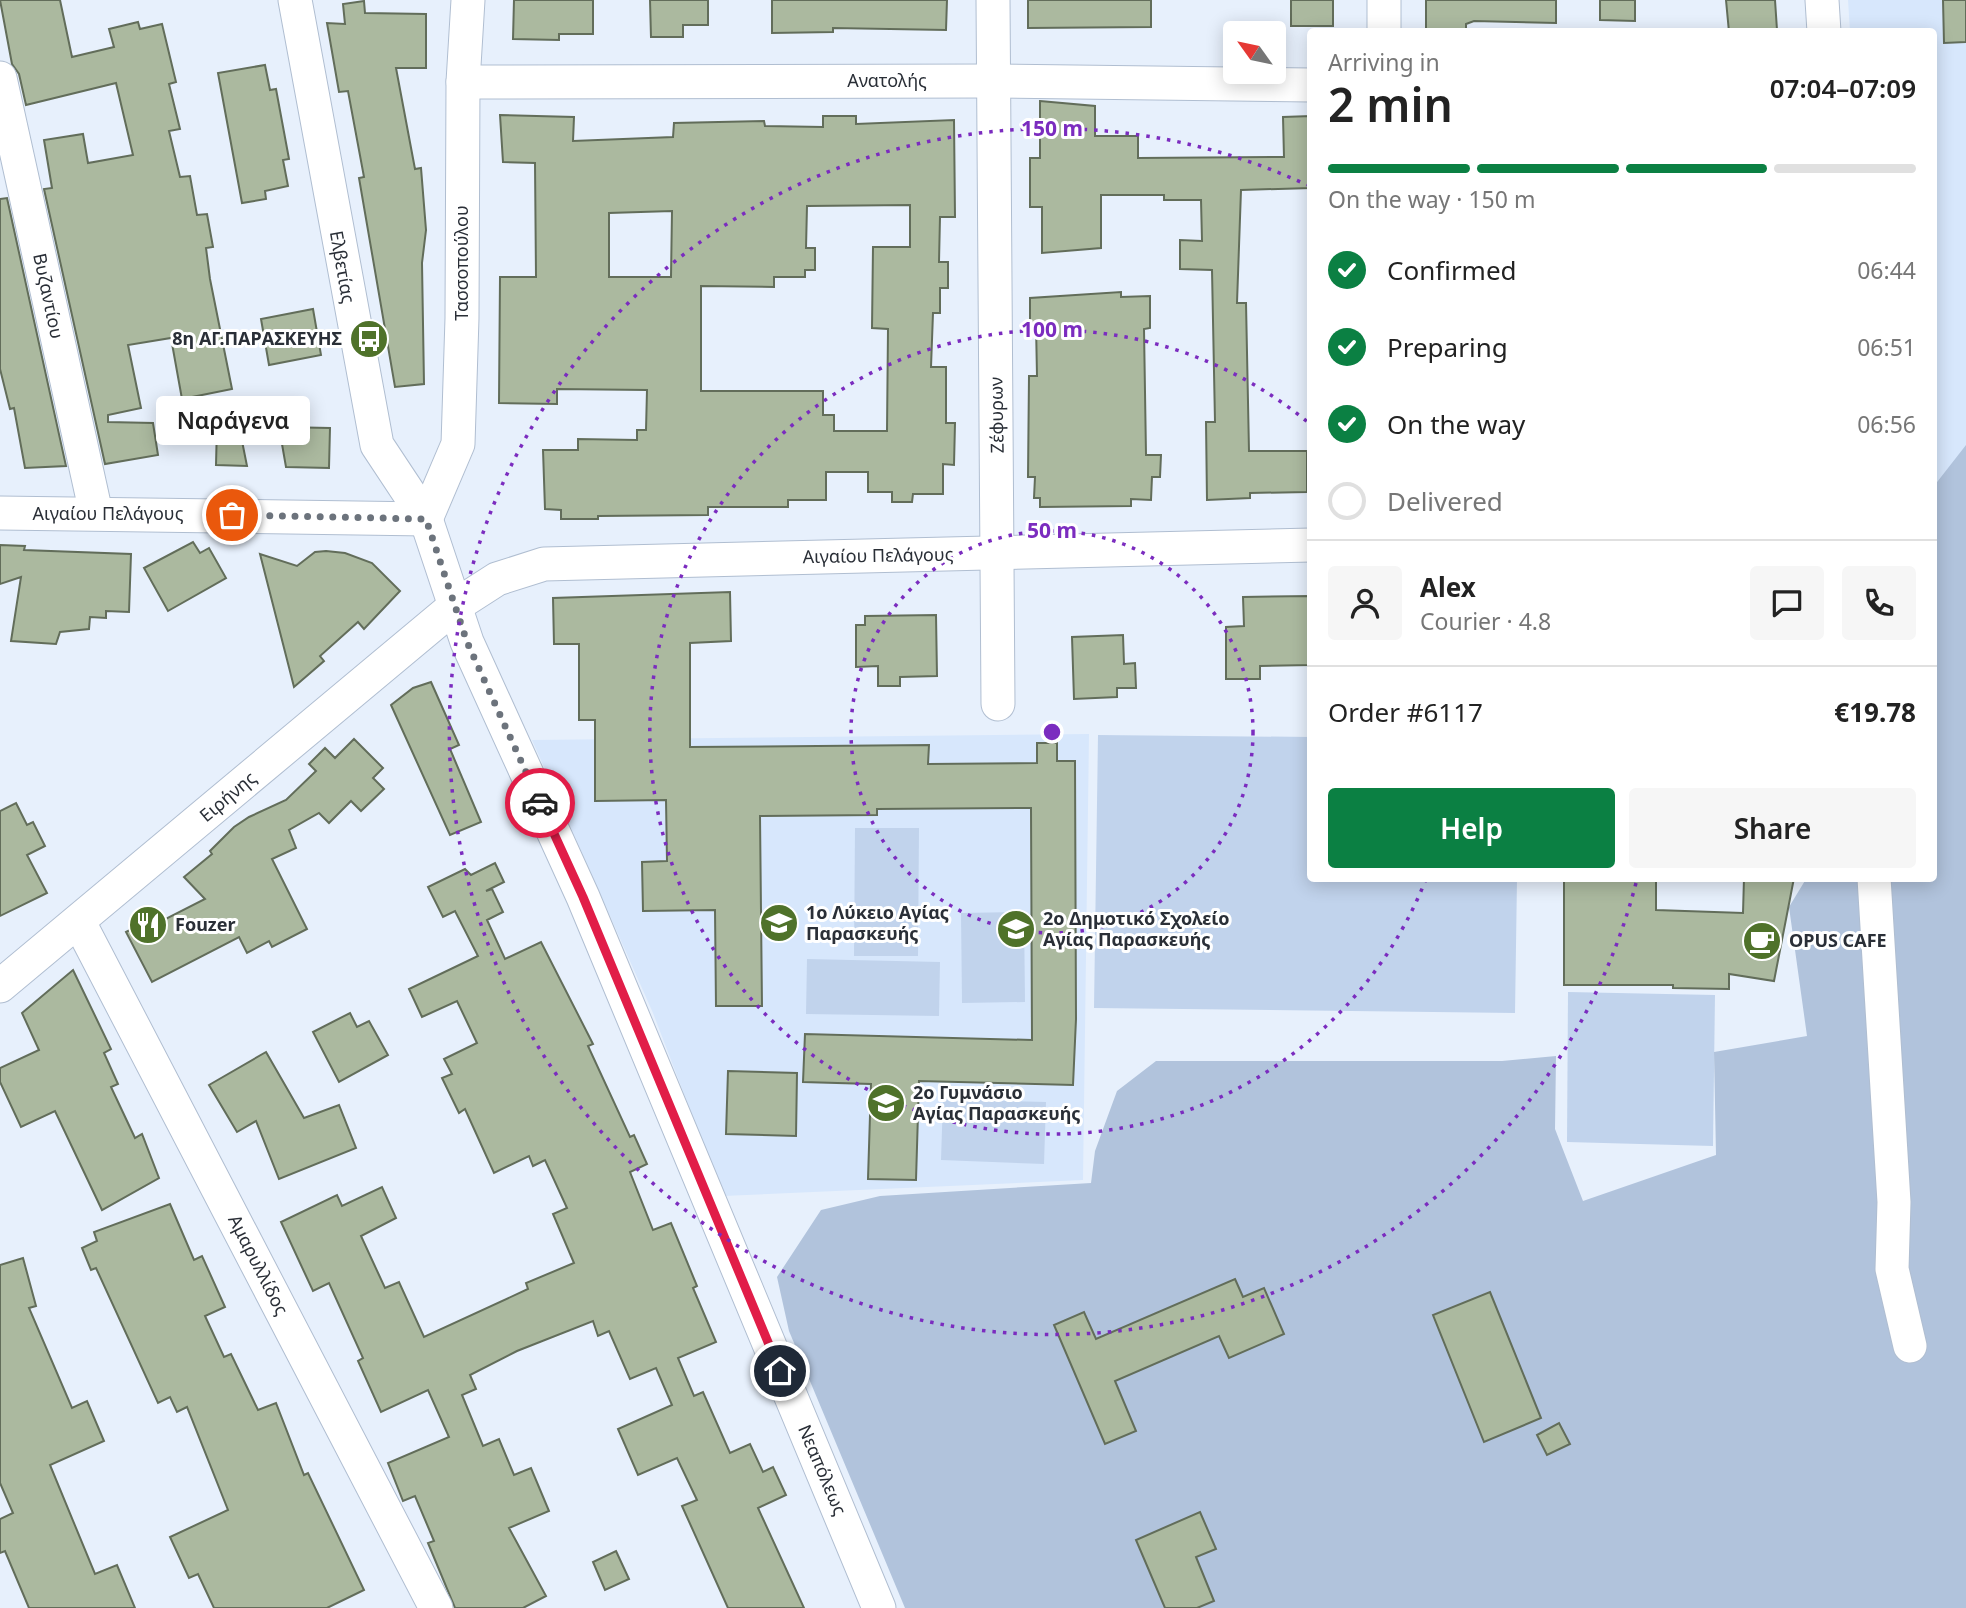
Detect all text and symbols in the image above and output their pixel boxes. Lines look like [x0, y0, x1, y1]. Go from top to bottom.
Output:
north arrow [1223, 21, 1286, 84]
map controls [1223, 21, 1286, 84]
text: Arriving in [1328, 46, 1440, 78]
street label: Ανατολής [847, 68, 927, 92]
text: 07:04–07:09 [1770, 70, 1916, 106]
text: 2 min [1328, 73, 1453, 135]
text: 150 m [1021, 114, 1083, 142]
text: On the way · 150 m [1328, 183, 1535, 215]
street label: Τασσοπούλου [449, 205, 473, 321]
street label: Ελβετίας [325, 229, 361, 305]
street label: Βυζαντίου [28, 251, 70, 341]
icon: check [1328, 251, 1366, 289]
text: Confirmed [1387, 252, 1517, 288]
text: 06:44 [1857, 254, 1916, 286]
text: 100 m [1021, 315, 1083, 343]
bus stop icon: 8η ΑΓ.ΠΑΡΑΣΚΕΥΗΣ [348, 318, 390, 360]
place label: 8η ΑΓ.ΠΑΡΑΣΚΕΥΗΣ [172, 326, 342, 350]
icon: check [1328, 328, 1366, 366]
text: Preparing [1387, 329, 1508, 365]
text: 06:51 [1857, 331, 1916, 363]
street label: Ζέφυρων [983, 377, 1009, 453]
callout: Ναράγενα [155, 396, 309, 445]
text: Ναράγενα [177, 404, 289, 436]
icon: check [1328, 405, 1366, 443]
text: On the way [1387, 406, 1525, 442]
text: 06:56 [1857, 408, 1916, 440]
text: Delivered [1387, 483, 1503, 519]
pin [202, 485, 262, 545]
icon: bag [213, 496, 251, 534]
street label: Αιγαίου Πελάγους [33, 501, 184, 525]
text: 50 m [1027, 516, 1077, 544]
street label: Αιγαίου Πελάγους [802, 542, 954, 568]
button: person [1328, 566, 1402, 640]
button: chat [1750, 566, 1824, 640]
button: phone [1842, 566, 1916, 640]
text: Alex [1420, 569, 1476, 605]
text: Courier · 4.8 [1420, 605, 1551, 637]
text: Order #6117 [1328, 694, 1483, 730]
text: €19.78 [1834, 694, 1916, 730]
centre of rings [1040, 720, 1064, 744]
street label: Ειρήνης [194, 765, 261, 827]
courier [505, 768, 575, 838]
icon: car [521, 784, 559, 822]
button: Help [1328, 788, 1615, 868]
button: Share [1629, 788, 1916, 868]
place label: 1ο Λύκειο Αγίας Παρασκευής [806, 900, 949, 945]
school or university icon: 1ο Λύκειο Αγίας Παρασκευής [758, 902, 800, 944]
restaurant icon: Fouzer [127, 904, 169, 946]
place label: 2ο Δημοτικό Σχολείο Αγίας Παρασκευής [1043, 906, 1229, 951]
school or university icon: 2ο Δημοτικό Σχολείο Αγίας Παρασκευής [995, 908, 1037, 950]
place label: Fouzer [175, 912, 236, 936]
cafe icon: OPUS CAFE [1741, 920, 1783, 962]
place label: OPUS CAFE [1789, 928, 1887, 952]
place label: 2ο Γυμνάσιο Αγίας Παρασκευής [913, 1080, 1080, 1125]
school or university icon: 2ο Γυμνάσιο Αγίας Παρασκευής [865, 1082, 907, 1124]
street label: Αμαρυλλίδος [223, 1210, 295, 1319]
pin [750, 1341, 810, 1401]
icon: home [761, 1352, 799, 1390]
street label: Νεαπόλεως [793, 1421, 853, 1519]

